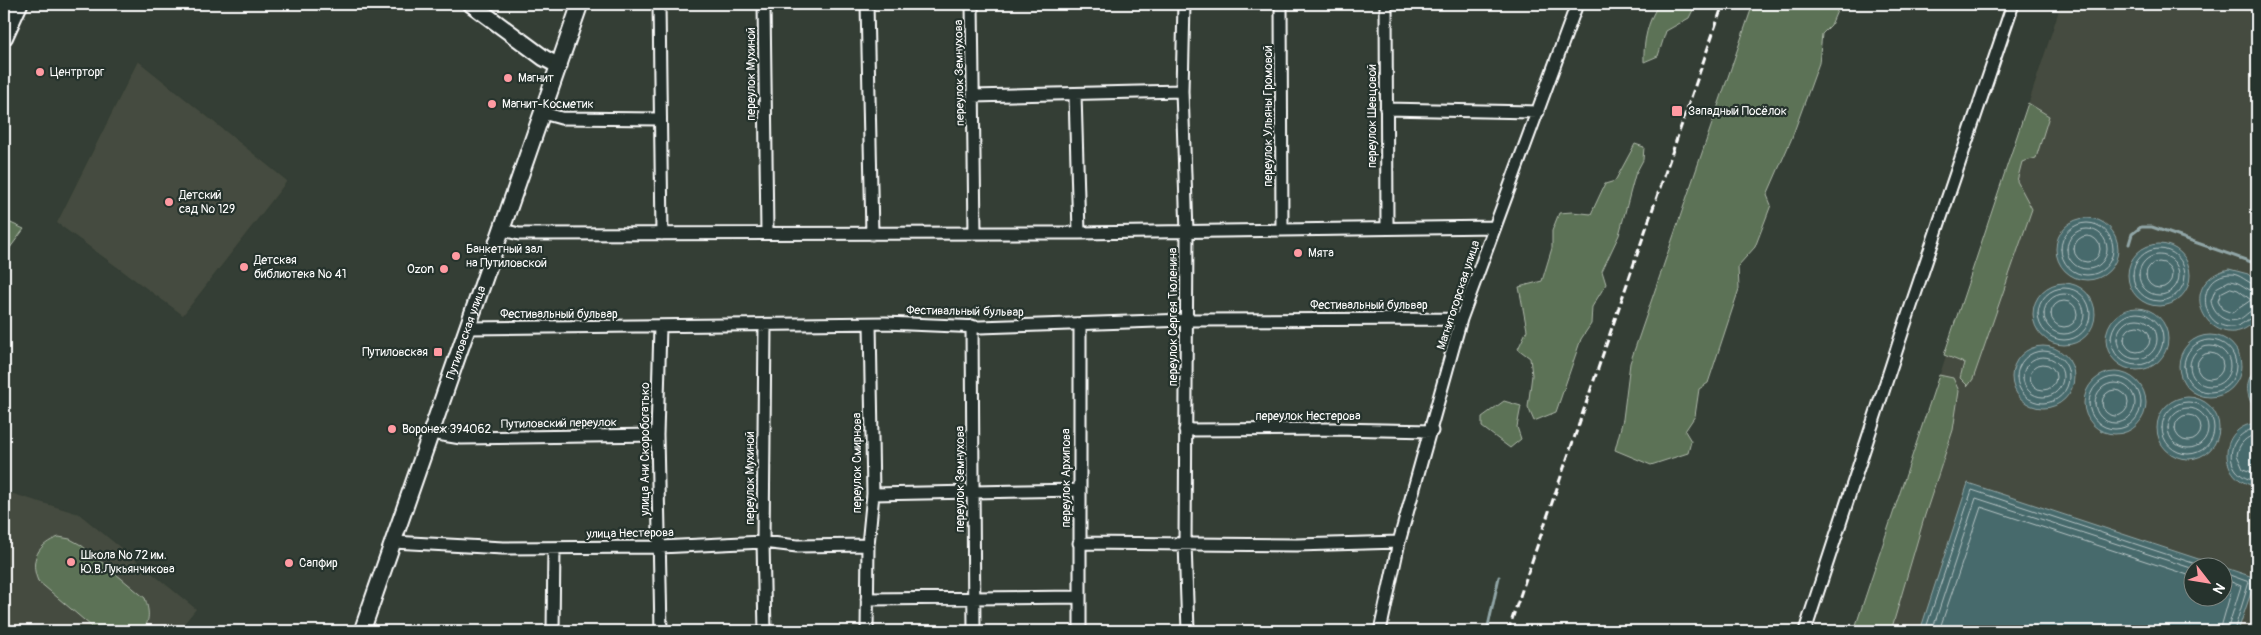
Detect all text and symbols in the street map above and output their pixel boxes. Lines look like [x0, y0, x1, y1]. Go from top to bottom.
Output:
street label: переулок Земнухова [951, 19, 968, 126]
street label: переулок Мухиной [744, 27, 759, 121]
street label: переулок Ульяны Громовой [1261, 45, 1276, 187]
street label: переулок Шевцовой [1365, 64, 1380, 168]
place label: Центрторг [50, 65, 104, 80]
marker: Центрторг [34, 66, 46, 78]
place label: Магнит [518, 71, 554, 86]
marker: Магнит [502, 72, 514, 84]
place label: Магнит-Косметик [502, 97, 594, 112]
marker: Магнит-Косметик [486, 98, 498, 110]
marker: Западный Посёлок [1670, 104, 1684, 118]
place label: Западный Посёлок [1688, 104, 1787, 119]
place label: Детский сад № 129 [178, 188, 235, 217]
marker: Детский сад № 129 [163, 196, 175, 208]
street label: Магнитогорская улица [1434, 238, 1483, 352]
place label: Банкетный зал на Путиловской [466, 242, 547, 271]
place label: Мята [1308, 246, 1334, 261]
street label: переулок Сергея Тюленина [1166, 247, 1181, 386]
marker: Мята [1292, 247, 1304, 259]
marker: Банкетный зал на Путиловской [450, 250, 462, 262]
place label: Детская библиотека № 41 [253, 253, 346, 282]
marker: Детская библиотека № 41 [238, 261, 250, 273]
place label: Ozon [407, 262, 434, 277]
marker: Ozon [438, 263, 450, 275]
street label: Путиловская улица [443, 283, 490, 382]
street label: Фестивальный бульвар [1310, 298, 1428, 313]
street label: Фестивальный бульвар [906, 303, 1024, 320]
street label: Фестивальный бульвар [500, 307, 618, 322]
place label: Путиловская [362, 345, 428, 360]
marker: Путиловская [432, 346, 444, 358]
street label: улица Ани Скоробогатько [638, 382, 653, 517]
street label: переулок Нестерова [1255, 409, 1361, 424]
street label: переулок Смирнова [850, 412, 865, 513]
street label: Путиловский переулок [501, 415, 617, 432]
place label: Воронеж 394062 [402, 422, 492, 437]
marker: Воронеж 394062 [386, 423, 398, 435]
street label: переулок Земнухова [953, 425, 968, 532]
street label: переулок Архипова [1059, 428, 1074, 528]
street label: переулок Мухиной [743, 431, 758, 525]
street label: улица Нестерова [585, 525, 674, 542]
place label: Школа № 72 им. Ю.В.Лукьянчикова [81, 548, 175, 577]
marker: Школа № 72 им. Ю.В.Лукьянчикова [65, 556, 77, 568]
place label: Сапфир [299, 556, 338, 571]
marker: Сапфир [283, 557, 295, 569]
north arrow [2184, 558, 2234, 608]
text: N [2209, 580, 2228, 597]

